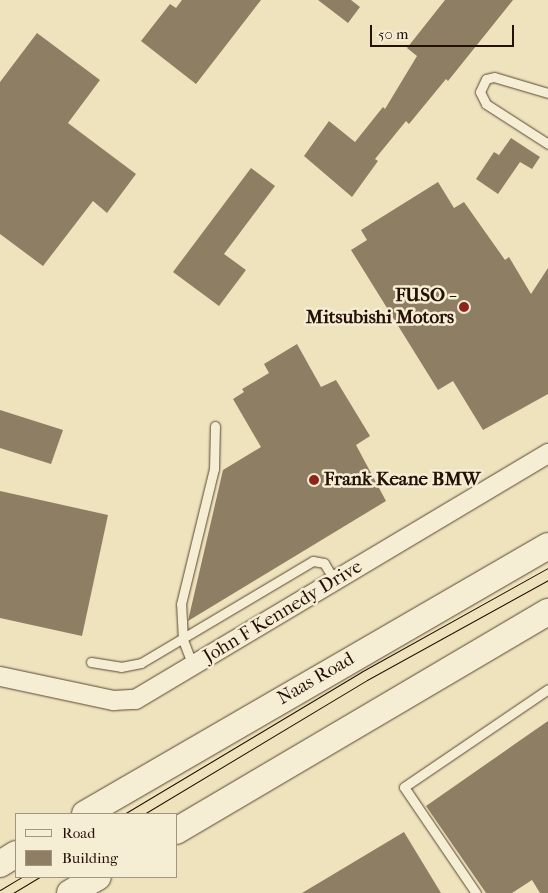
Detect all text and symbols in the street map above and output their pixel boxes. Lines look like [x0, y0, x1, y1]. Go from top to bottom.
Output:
scale bar [373, 15, 517, 47]
text: 50 m [378, 25, 408, 43]
place label: FUSO - Mitsubishi Motors [306, 285, 454, 329]
marker: FUSO - Mitsubishi Motors [458, 301, 470, 313]
place label: Frank Keane BMW [324, 469, 480, 491]
marker: Frank Keane BMW [308, 474, 320, 486]
street label: John F Kennedy Drive [199, 556, 367, 668]
street label: Naas Road [274, 648, 358, 710]
legend [15, 813, 178, 878]
text: Road [62, 824, 95, 842]
text: Building [62, 849, 118, 867]

